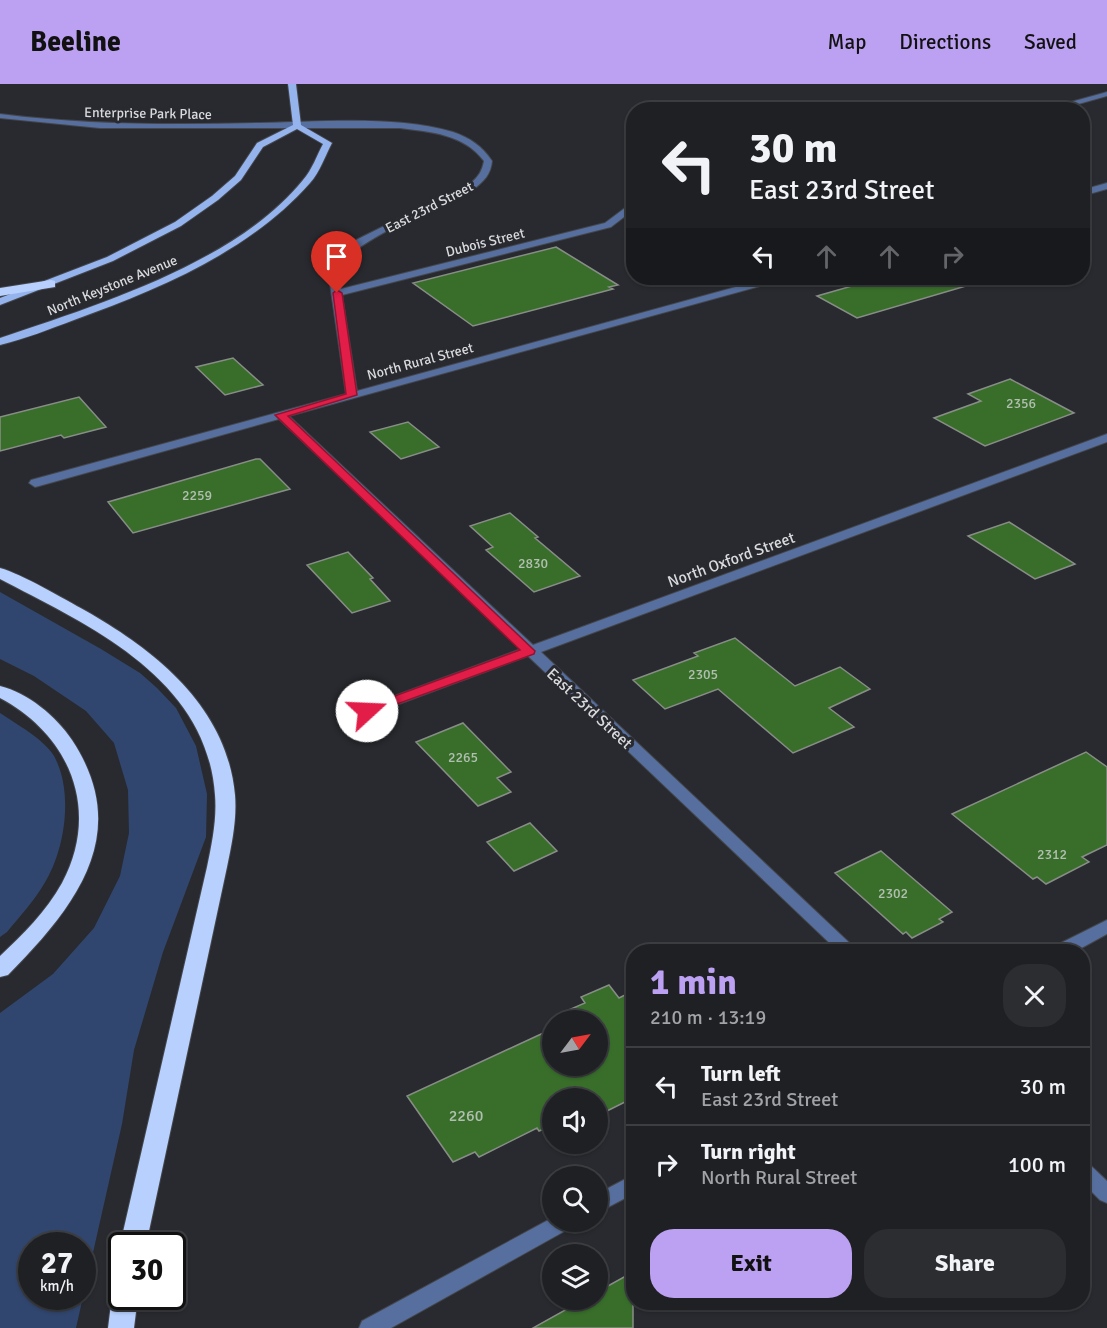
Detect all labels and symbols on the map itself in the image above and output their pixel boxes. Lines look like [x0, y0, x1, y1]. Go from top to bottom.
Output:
street label: Enterprise Park Place [84, 104, 212, 123]
street label: East 23rd Street [383, 178, 476, 237]
street label: Dubois Street [444, 224, 527, 261]
pin [311, 231, 362, 293]
street label: North Keystone Avenue [45, 252, 180, 319]
street label: North Rural Street [365, 339, 475, 384]
house number: 2356 [1006, 395, 1036, 412]
house number: 2259 [182, 487, 212, 504]
street label: North Oxford Street [665, 527, 798, 592]
house number: 2830 [518, 555, 548, 572]
street label: East 23rd Street [542, 664, 637, 754]
house number: 2305 [688, 666, 718, 683]
position arrow [335, 679, 399, 743]
house number: 2265 [448, 749, 478, 766]
house number: 2312 [1037, 846, 1067, 863]
house number: 2302 [878, 885, 908, 902]
north arrow [542, 1010, 608, 1076]
house number: 2260 [449, 1106, 483, 1126]
speed limit sign: 30 [108, 1232, 186, 1310]

